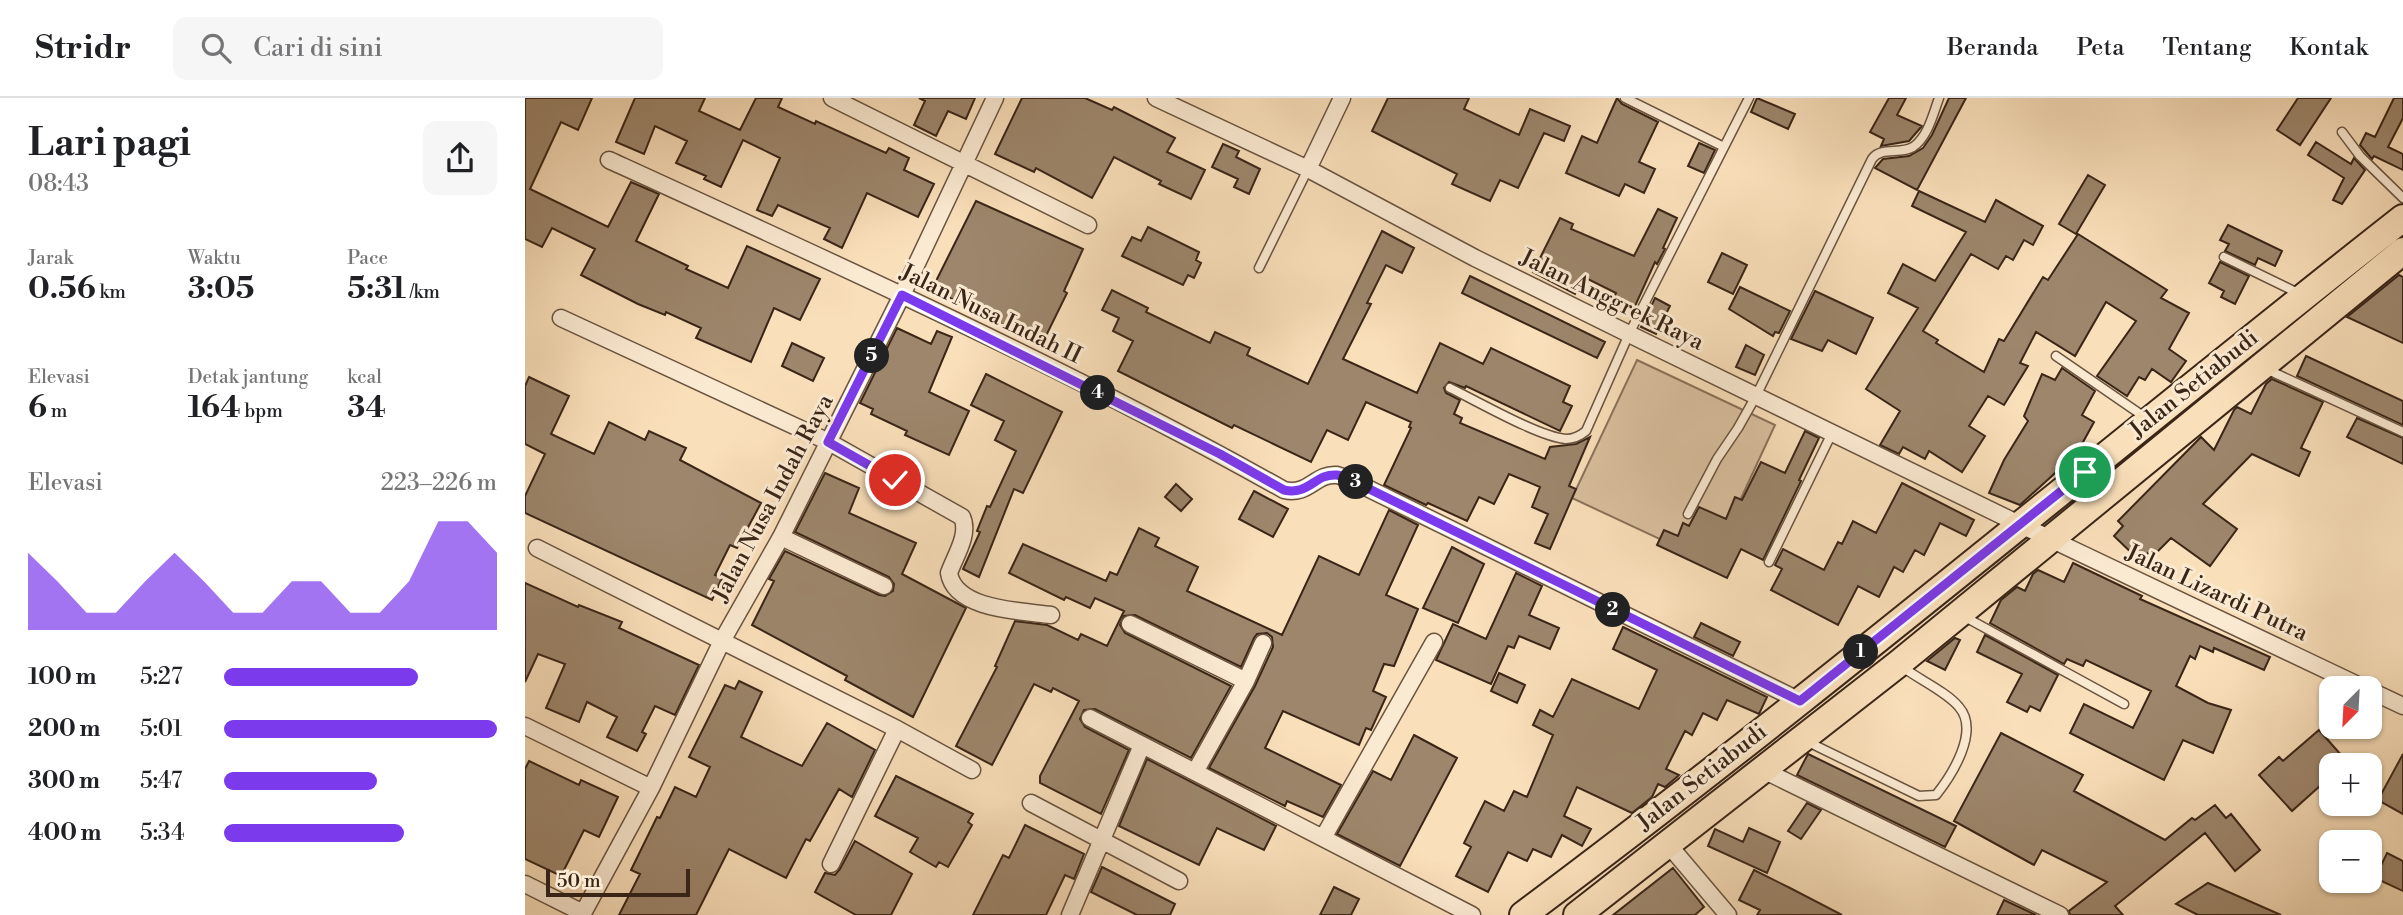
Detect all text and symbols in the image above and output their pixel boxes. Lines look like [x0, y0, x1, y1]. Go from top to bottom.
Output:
search box [173, 17, 663, 80]
text: Stridr [35, 28, 131, 69]
icon: search [197, 29, 235, 67]
text: Cari di sini [253, 32, 383, 64]
text: Beranda [1947, 33, 2038, 63]
text: Peta [2076, 33, 2124, 63]
text: Tentang [2162, 33, 2251, 63]
text: Kontak [2289, 33, 2368, 63]
text: Lari pagi [28, 120, 191, 167]
button: share [423, 121, 497, 195]
text: 08:43 [28, 170, 89, 198]
street label: Jalan Anggrek Raya [1515, 243, 1709, 357]
text: Jarak [28, 246, 73, 270]
text: Waktu [188, 246, 241, 270]
text: Pace [347, 246, 388, 270]
street label: Jalan Nusa Indah II [895, 258, 1086, 370]
text: 0.56 [28, 270, 96, 308]
text: 3:05 [188, 270, 254, 308]
text: 5:31 [347, 270, 406, 308]
text: km [96, 280, 126, 304]
text: /km [406, 280, 440, 304]
street label: Jalan Setiabudi [2123, 324, 2264, 445]
pin: 5 [855, 338, 889, 374]
text: 5 [866, 343, 877, 367]
text: Elevasi [28, 365, 90, 389]
text: Detak jantung [188, 365, 308, 389]
text: kcal [347, 365, 382, 389]
pin: 4 [1081, 376, 1115, 410]
text: 4 [1091, 380, 1104, 404]
text: 6 [28, 389, 47, 427]
text: 164 [188, 389, 241, 427]
text: 34 [347, 389, 386, 427]
street label: Jalan Nusa Indah Raya [706, 389, 840, 607]
text: m [47, 399, 67, 423]
text: bpm [241, 399, 283, 423]
pin [2055, 442, 2115, 502]
pin [865, 450, 925, 510]
icon: arrive [2066, 453, 2104, 491]
icon: check [876, 461, 914, 499]
pin: 3 [1339, 464, 1373, 500]
text: Elevasi [28, 469, 103, 497]
text: 223–226 m [381, 469, 497, 497]
text: 3 [1350, 469, 1361, 493]
street label: Jalan Lizardi Putra [2121, 538, 2313, 648]
pin: 2 [1595, 592, 1631, 628]
text: 2 [1607, 597, 1618, 621]
pin: 1 [1843, 634, 1879, 670]
text: 1 [1856, 639, 1865, 663]
text: 100 m [28, 663, 96, 691]
text: 5:27 [140, 663, 182, 691]
north arrow [2319, 676, 2382, 738]
map controls [2319, 676, 2382, 893]
text: 200 m [28, 715, 100, 743]
text: 5:01 [140, 715, 182, 743]
street label: Jalan Setiabudi [1631, 718, 1773, 837]
button: + [2319, 753, 2382, 816]
text: 300 m [28, 767, 100, 795]
text: 5:47 [140, 767, 182, 795]
text: 400 m [28, 819, 101, 847]
text: 5:34 [140, 819, 185, 847]
button: − [2319, 830, 2382, 893]
scale bar [546, 866, 689, 898]
text: 50 m [557, 869, 601, 893]

